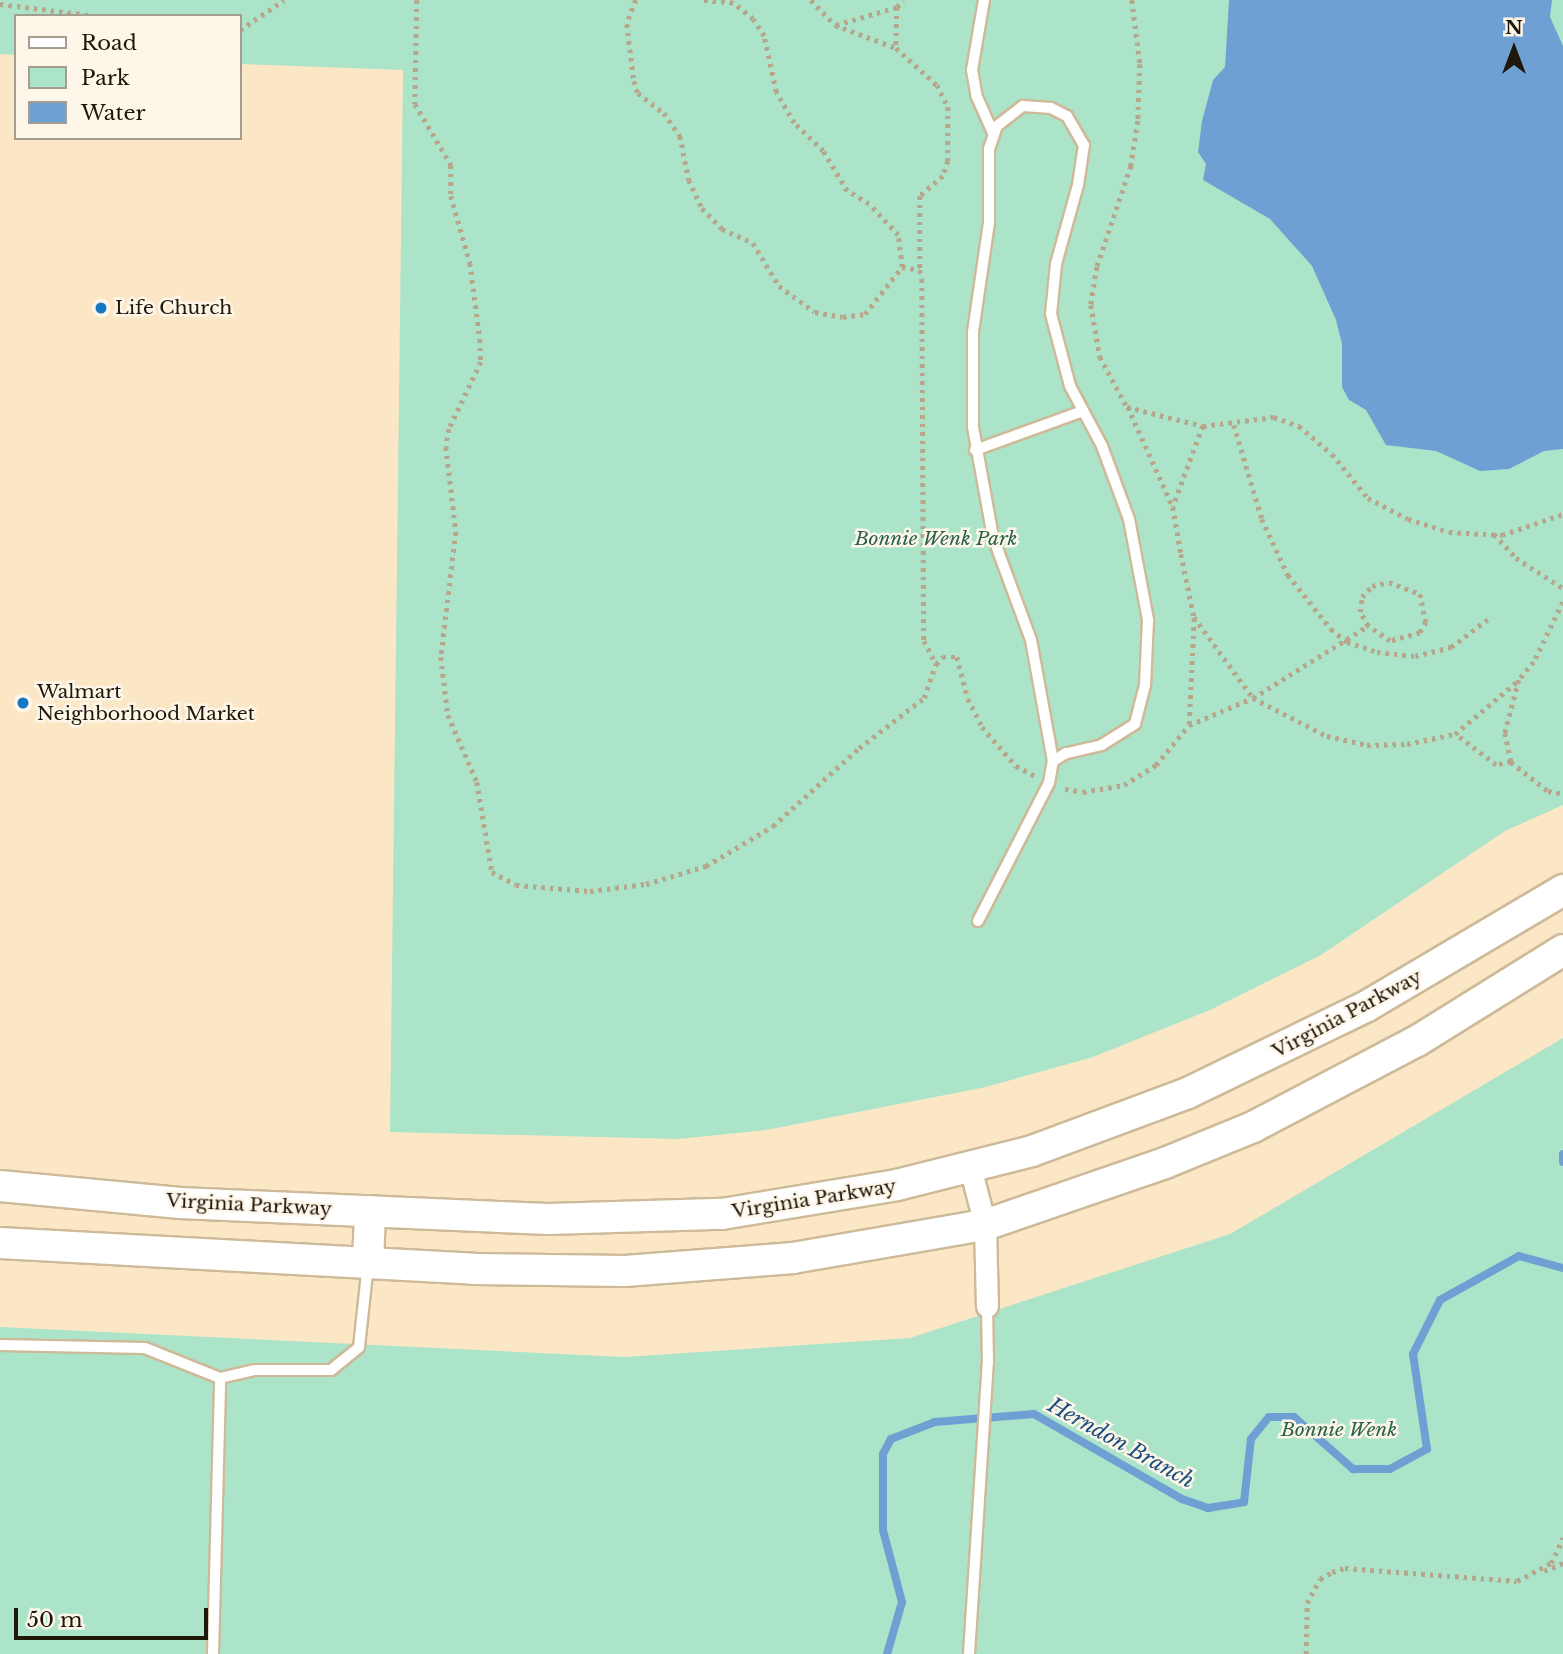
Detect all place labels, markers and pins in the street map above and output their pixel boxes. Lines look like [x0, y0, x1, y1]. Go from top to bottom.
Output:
place label: Life Church [115, 297, 232, 319]
marker: Life Church [93, 300, 109, 316]
place label: Walmart Neighborhood Market [37, 681, 255, 725]
marker: Walmart Neighborhood Market [15, 695, 31, 711]

